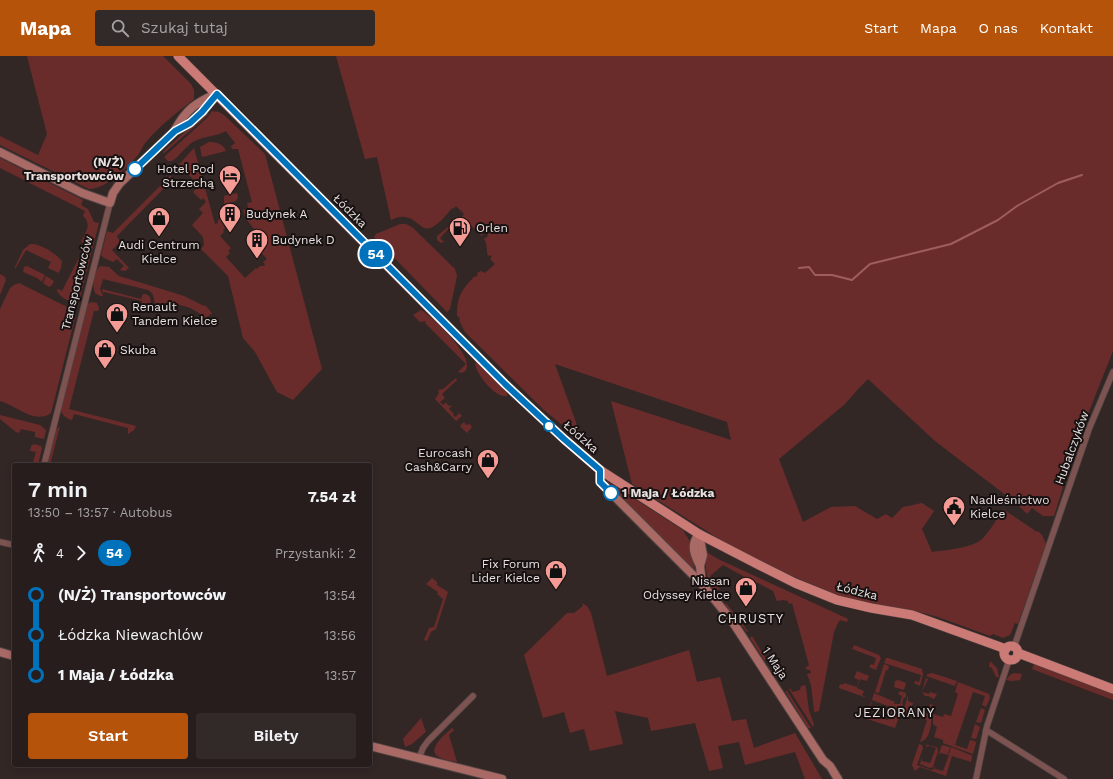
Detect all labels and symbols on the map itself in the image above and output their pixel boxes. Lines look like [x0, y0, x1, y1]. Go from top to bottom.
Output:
place label: (N/Ż) Transportowców [24, 155, 124, 183]
marker: (N/Ż) Transportowców [127, 161, 143, 177]
place label: Hotel Pod Strzechą [157, 162, 214, 190]
hotel icon: Hotel Pod Strzechą [217, 163, 243, 196]
street label: Łódzka [330, 191, 370, 231]
building icon: Budynek A [217, 201, 243, 234]
shop icon: Audi Centrum Kielce [146, 205, 172, 238]
place label: Budynek A [246, 207, 307, 221]
fuel station icon: Orlen [447, 215, 473, 248]
place label: Orlen [476, 221, 508, 235]
building icon: Budynek D [244, 227, 270, 260]
place label: Budynek D [272, 233, 335, 247]
street label: Transportowców [59, 234, 95, 332]
place label: Audi Centrum Kielce [118, 238, 200, 266]
line badge: 54 [358, 241, 394, 267]
place label: Renault Tandem Kielce [132, 300, 218, 328]
shop icon: Renault Tandem Kielce [104, 301, 130, 334]
shop icon: Skuba [92, 337, 118, 370]
place label: Skuba [120, 343, 156, 357]
street label: Hubalczyków [1052, 409, 1092, 487]
street label: Łódzka [561, 418, 602, 456]
unlabelled marker [543, 420, 555, 432]
place label: Eurocash Cash&Carry [405, 446, 473, 474]
shop icon: Eurocash Cash&Carry [475, 447, 501, 480]
marker: 1 Maja / Łódzka [603, 485, 619, 501]
place label: 1 Maja / Łódzka [622, 486, 715, 500]
place label: Nadleśnictwo Kielce [970, 493, 1049, 521]
public building icon: Nadleśnictwo Kielce [941, 494, 967, 527]
place label: Fix Forum Lider Kielce [471, 557, 540, 585]
shop icon: Fix Forum Lider Kielce [543, 558, 569, 591]
place label: Nissan Odyssey Kielce [643, 574, 730, 602]
shop icon: Nissan Odyssey Kielce [733, 575, 759, 608]
street label: Łódzka [835, 579, 879, 603]
district label: CHRUSTY [718, 611, 784, 626]
street label: 1 Maja [759, 644, 791, 682]
district label: JEZIORANY [855, 705, 935, 720]

